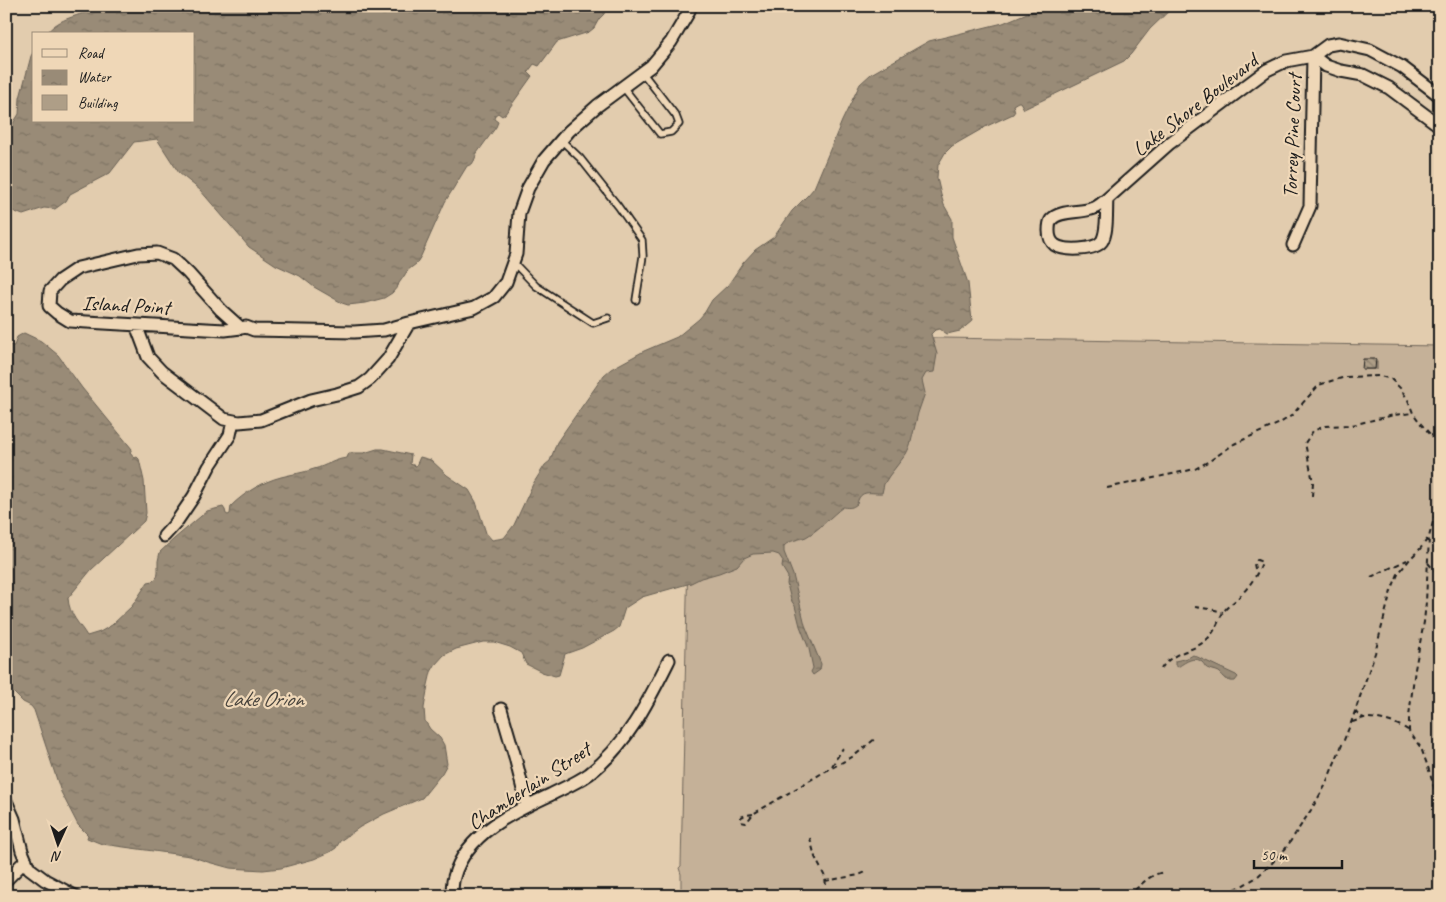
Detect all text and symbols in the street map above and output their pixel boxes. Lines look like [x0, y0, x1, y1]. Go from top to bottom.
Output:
legend [32, 32, 195, 122]
text: Road [78, 44, 105, 63]
street label: Lake Shore Boulevard [1127, 46, 1266, 162]
text: Water [78, 68, 112, 87]
street label: Torrey Pine Court [1277, 70, 1307, 199]
text: Building [78, 94, 118, 113]
street label: Island Point [82, 290, 174, 320]
water label: Lake Orion [223, 685, 305, 713]
street label: Chamberlain Street [463, 735, 598, 835]
north arrow [32, 820, 82, 870]
scale bar [1254, 837, 1341, 869]
text: 50 m [1261, 846, 1288, 865]
text: N [50, 848, 62, 865]

